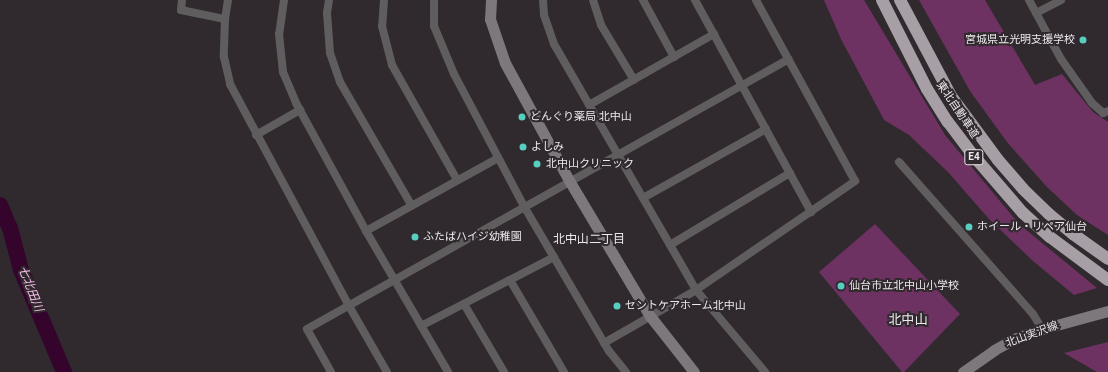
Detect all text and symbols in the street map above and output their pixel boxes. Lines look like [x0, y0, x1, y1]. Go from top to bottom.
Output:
place label: 宮城県立光明支援学校 [965, 33, 1075, 47]
marker: 宮城県立光明支援学校 [1078, 35, 1088, 45]
street label: 東北自動車道 [933, 79, 981, 141]
place label: どんぐり薬局 北中山 [530, 110, 632, 124]
marker: どんぐり薬局 北中山 [517, 112, 527, 122]
place label: よしみ [531, 140, 564, 154]
marker: よしみ [518, 142, 528, 152]
road number: E4 [964, 149, 984, 165]
place label: 北中山クリニック [546, 157, 634, 171]
marker: 北中山クリニック [531, 158, 543, 170]
place label: ホイール・リペア仙台 [977, 220, 1087, 234]
marker: ホイール・リペア仙台 [964, 222, 974, 232]
place label: ふたばハイジ幼稚園 [423, 230, 522, 244]
marker: ふたばハイジ幼稚園 [410, 232, 420, 242]
district label: 北中山二丁目 [553, 233, 625, 247]
water label: 七北田川 [14, 264, 46, 314]
place label: 仙台市立北中山小学校 [849, 279, 959, 293]
marker: 仙台市立北中山小学校 [836, 281, 846, 291]
place label: セントケアホーム北中山 [625, 299, 746, 313]
marker: セントケアホーム北中山 [612, 301, 622, 311]
district label: 北中山 [889, 312, 927, 328]
street label: 北山実沢線 [1004, 319, 1060, 351]

